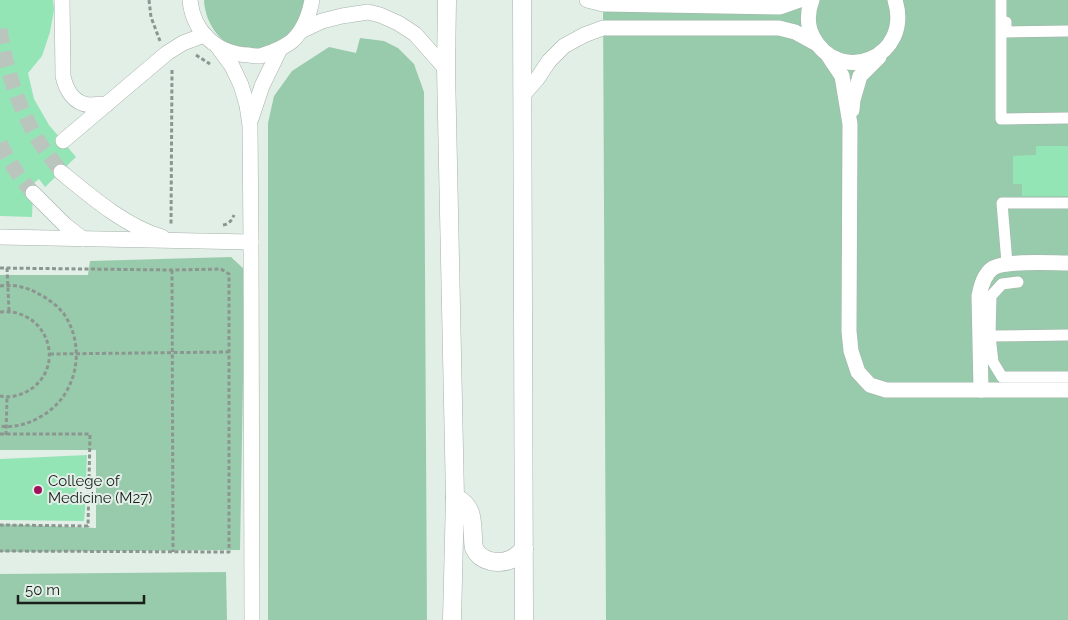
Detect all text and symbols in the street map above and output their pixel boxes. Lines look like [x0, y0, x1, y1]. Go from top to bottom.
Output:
place label: College of Medicine (M27) [48, 472, 152, 507]
marker: College of Medicine (M27) [32, 484, 44, 496]
scale bar [18, 572, 144, 604]
text: 50 m [25, 581, 60, 599]

